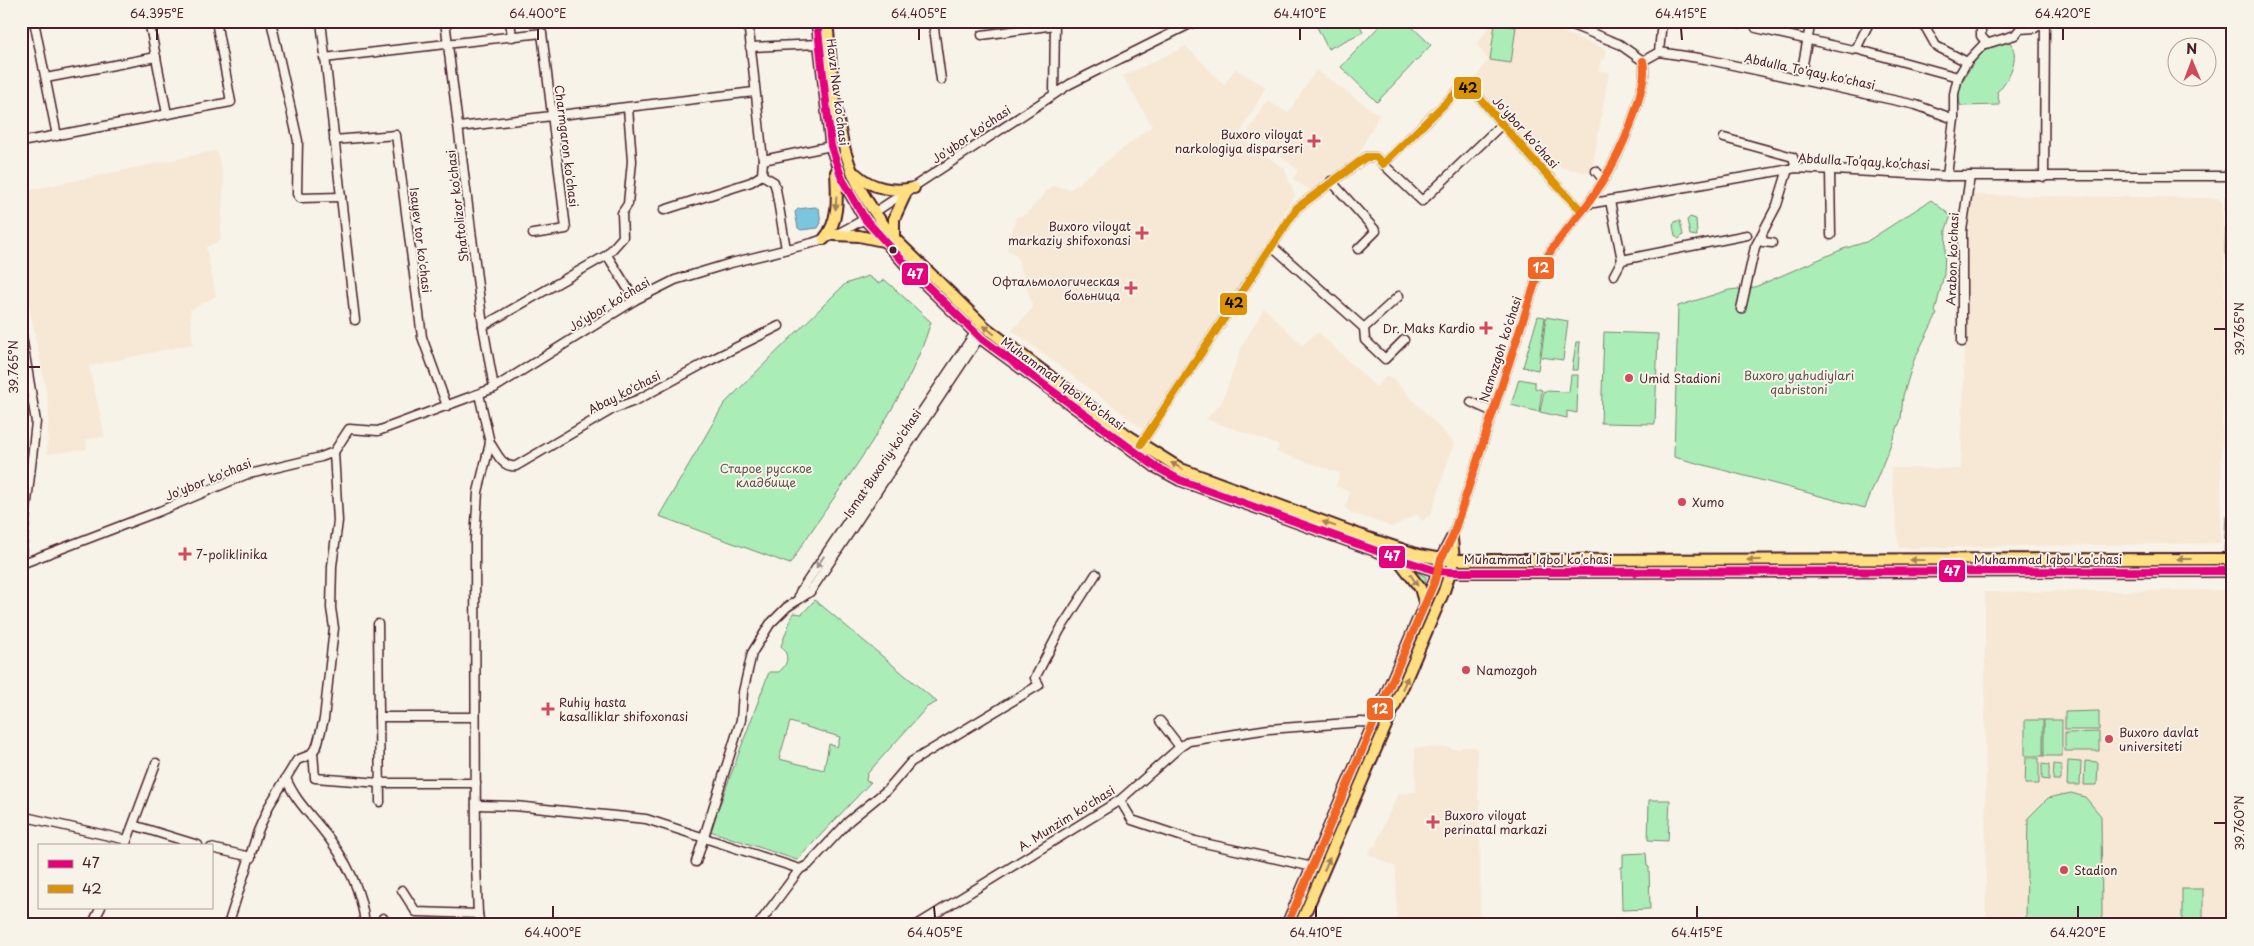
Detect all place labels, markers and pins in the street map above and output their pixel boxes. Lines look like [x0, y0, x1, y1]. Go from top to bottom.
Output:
place label: Buxoro viloyat narkologiya disparseri [1175, 125, 1303, 157]
marker: Buxoro viloyat narkologiya disparseri [1307, 134, 1321, 148]
place label: Buxoro viloyat markaziy shifoxonasi [1008, 217, 1131, 249]
marker: Buxoro viloyat markaziy shifoxonasi [1135, 226, 1149, 240]
unlabelled marker [888, 245, 898, 255]
place label: Офтальмологическая больница [992, 272, 1120, 304]
marker: Офтальмологическая больница [1124, 281, 1138, 295]
place label: Dr. Maks Kardio [1383, 319, 1475, 337]
marker: Dr. Maks Kardio [1479, 321, 1493, 335]
place label: Umid Stadioni [1639, 369, 1721, 387]
marker: Umid Stadioni [1623, 372, 1635, 384]
place label: Xumo [1692, 493, 1724, 511]
marker: Xumo [1676, 496, 1688, 508]
place label: 7-poliklinika [196, 545, 268, 563]
marker: 7-poliklinika [178, 547, 192, 561]
place label: Namozgoh [1476, 661, 1537, 679]
marker: Namozgoh [1460, 664, 1472, 676]
place label: Ruhiy hasta kasalliklar shifoxonasi [559, 693, 688, 725]
marker: Ruhiy hasta kasalliklar shifoxonasi [541, 702, 555, 716]
place label: Buxoro davlat universiteti [2119, 723, 2199, 755]
marker: Buxoro davlat universiteti [2103, 733, 2115, 745]
place label: Buxoro viloyat perinatal markazi [1444, 806, 1547, 838]
marker: Buxoro viloyat perinatal markazi [1426, 815, 1440, 829]
place label: Stadion [2074, 861, 2117, 879]
marker: Stadion [2058, 864, 2070, 876]

